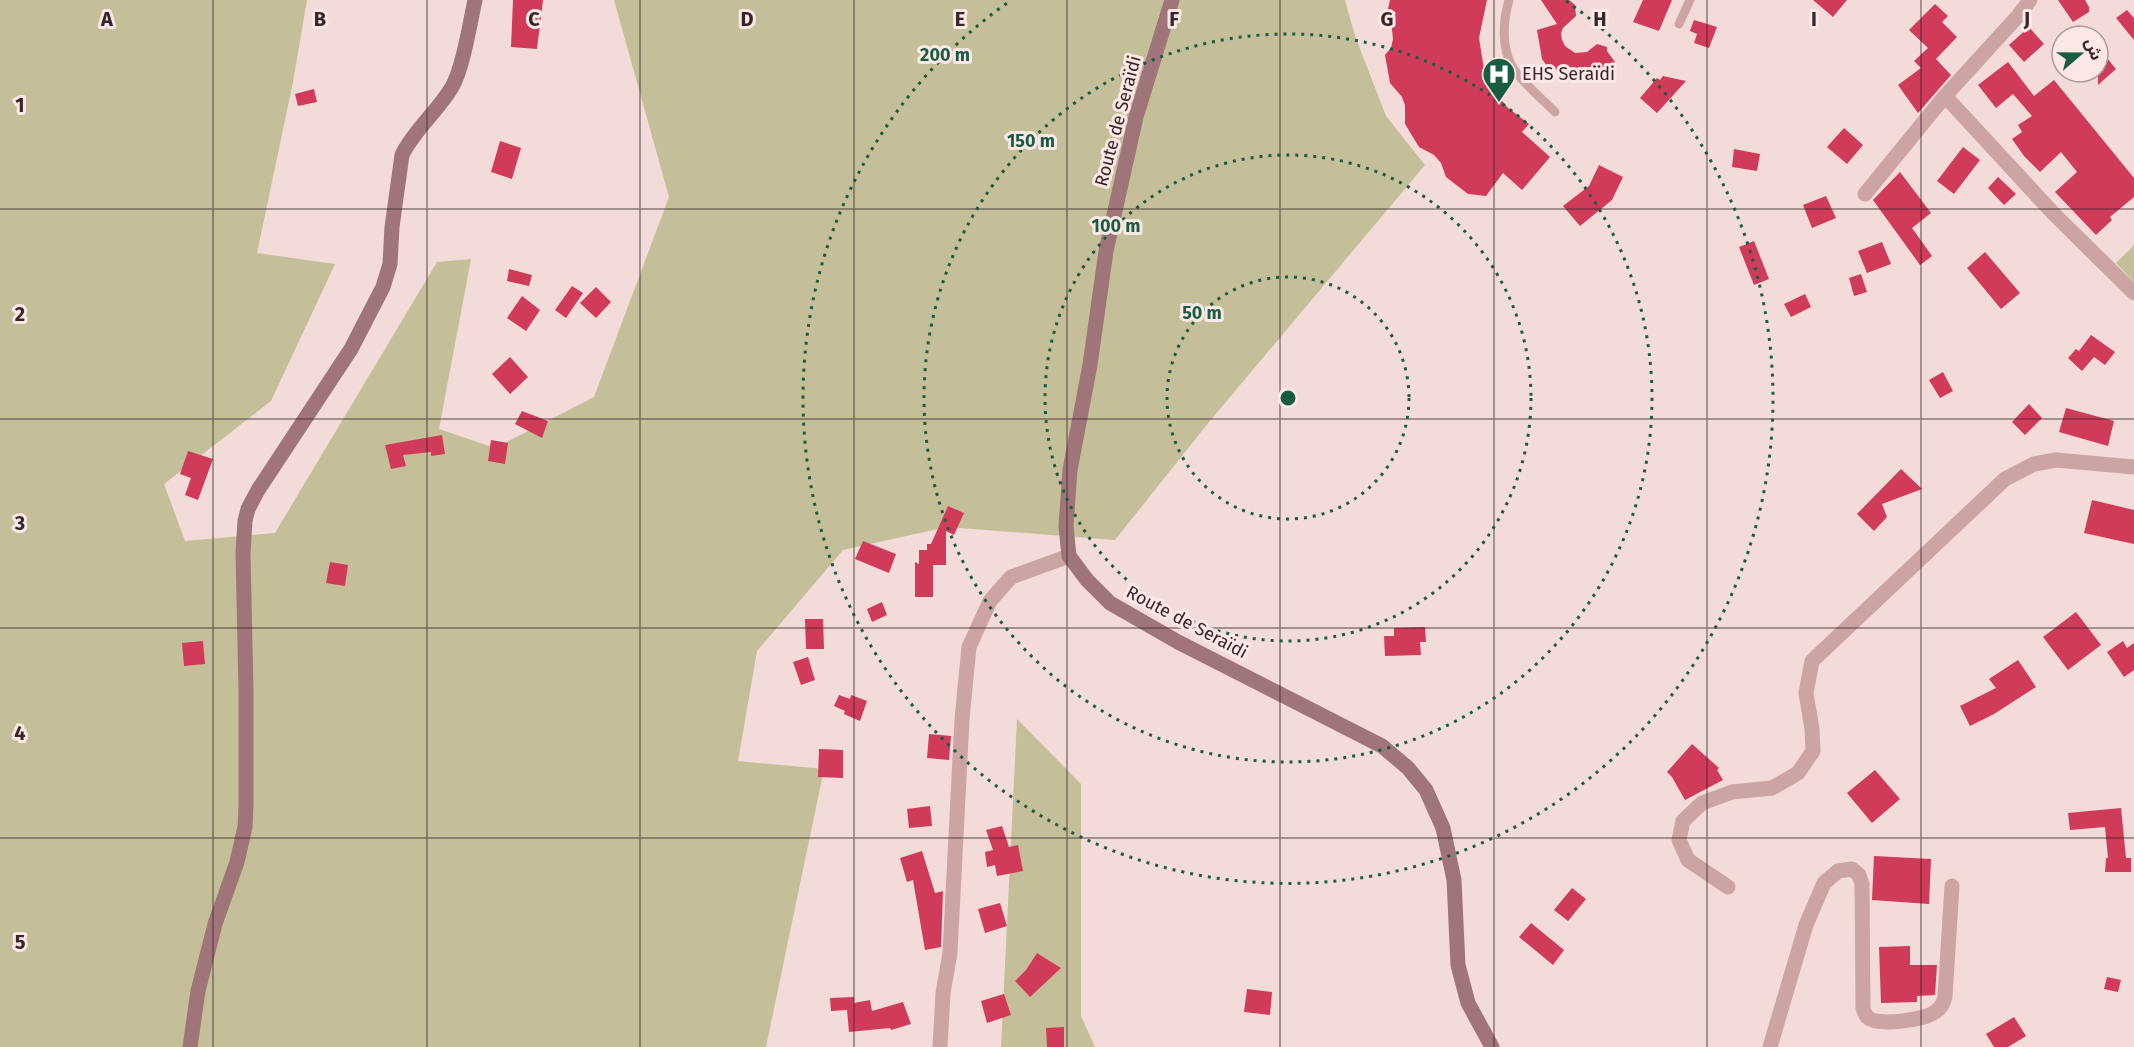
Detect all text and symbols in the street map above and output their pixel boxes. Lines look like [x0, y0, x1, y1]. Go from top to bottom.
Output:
text: A [100, 7, 114, 31]
text: B [314, 7, 326, 31]
text: C [528, 7, 540, 31]
text: D [740, 7, 754, 31]
text: E [955, 7, 965, 31]
text: F [1169, 7, 1179, 31]
text: G [1381, 7, 1393, 31]
text: H [1593, 7, 1607, 31]
text: I [1811, 7, 1817, 31]
text: J [2023, 7, 2030, 31]
north arrow [2050, 24, 2110, 84]
text: ش [2081, 35, 2106, 63]
text: 200 m [920, 44, 970, 66]
street label: Route de Seraïdi [1090, 53, 1146, 189]
hospital icon: EHS Seraïdi [1481, 56, 1517, 103]
place label: EHS Seraïdi [1522, 63, 1615, 85]
text: 1 [15, 93, 25, 117]
text: 150 m [1007, 130, 1055, 152]
text: 100 m [1092, 215, 1140, 237]
text: 2 [15, 302, 25, 326]
text: 50 m [1182, 302, 1222, 324]
centre of rings [1278, 388, 1298, 408]
text: 3 [14, 511, 25, 535]
street label: Route de Seraïdi [1122, 581, 1252, 663]
text: 4 [14, 721, 26, 745]
text: 5 [15, 930, 26, 954]

